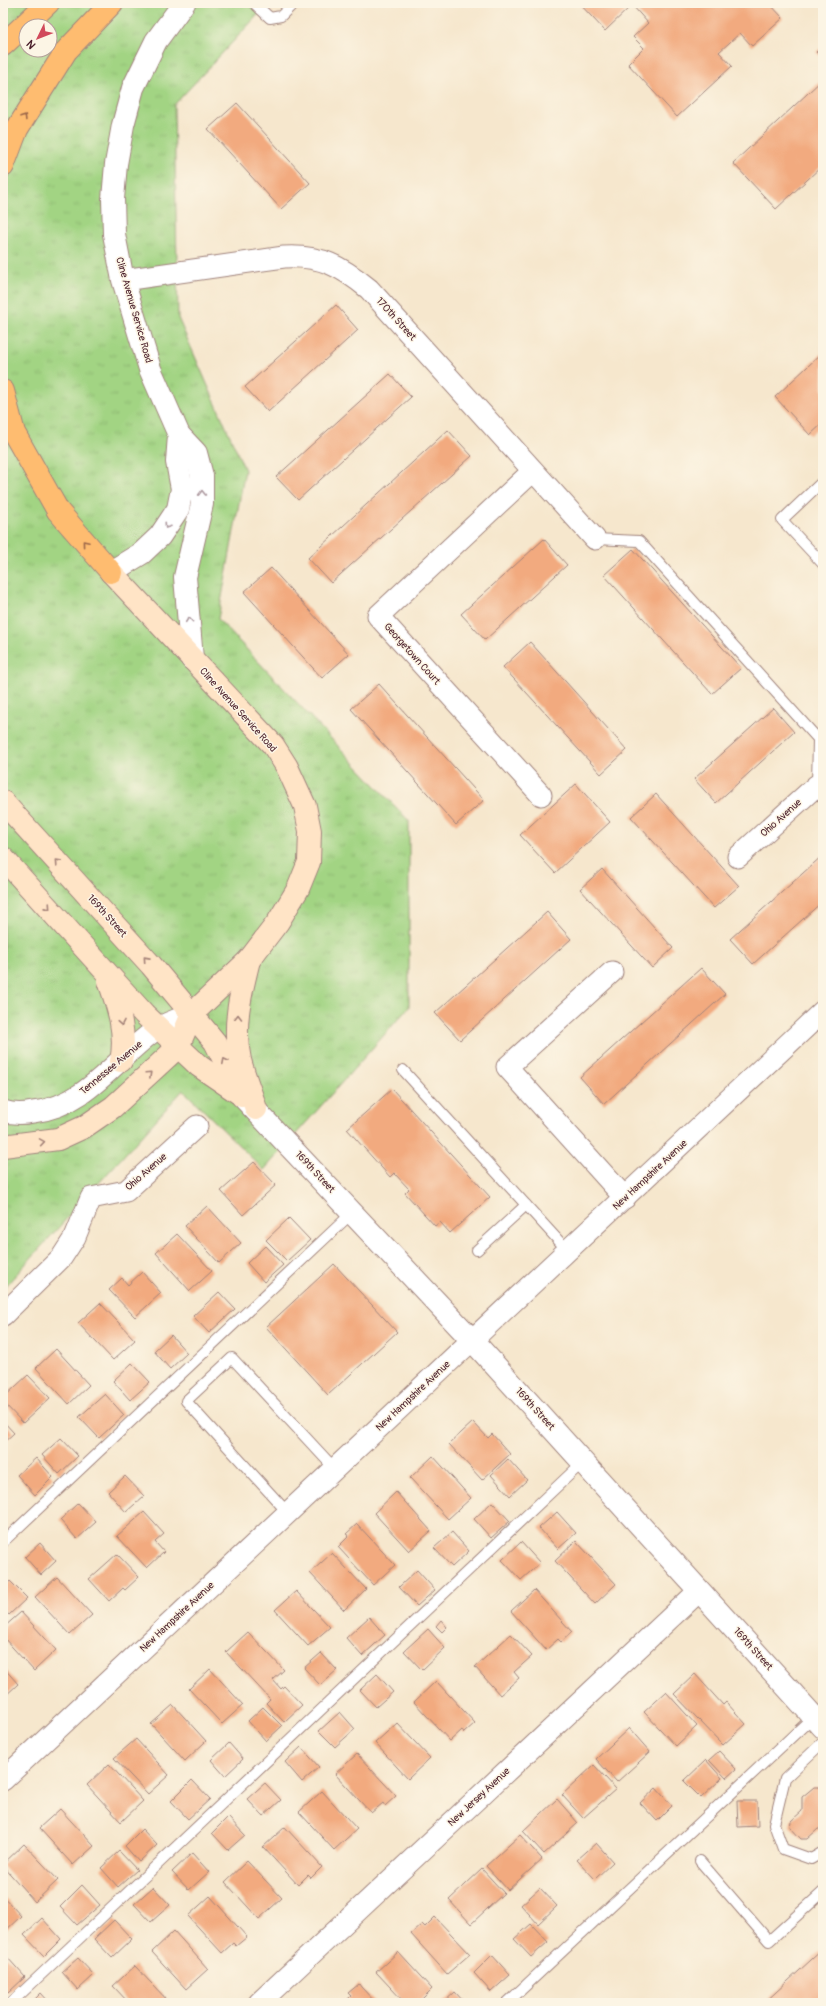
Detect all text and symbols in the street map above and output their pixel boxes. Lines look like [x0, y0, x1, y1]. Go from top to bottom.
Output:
north arrow [18, 18, 58, 58]
text: N [23, 37, 38, 52]
one-way arrow [20, 114, 27, 121]
street label: Cline Avenue Service Road [113, 256, 155, 364]
street label: 170th Street [373, 295, 419, 344]
one-way arrow [198, 490, 206, 496]
one-way arrow [164, 522, 171, 529]
one-way arrow [83, 540, 90, 547]
one-way arrow [184, 617, 193, 623]
street label: Georgetown Court [381, 621, 443, 688]
street label: Cline Avenue Service Road [197, 665, 279, 755]
street label: Ohio Avenue [758, 796, 804, 840]
one-way arrow [56, 860, 63, 867]
street label: 169th Street [85, 892, 130, 940]
one-way arrow [43, 902, 51, 910]
one-way arrow [143, 956, 150, 963]
one-way arrow [234, 1014, 242, 1020]
one-way arrow [116, 1019, 125, 1026]
street label: Tennessee Avenue [77, 1038, 145, 1098]
one-way arrow [222, 1058, 230, 1065]
one-way arrow [145, 1071, 152, 1078]
street label: New Hampshire Avenue [610, 1137, 690, 1213]
one-way arrow [38, 1138, 45, 1146]
street label: 169th Street [293, 1149, 338, 1196]
street label: Ohio Avenue [123, 1151, 169, 1193]
street label: New Hampshire Avenue [373, 1358, 453, 1434]
street label: 169th Street [513, 1385, 558, 1433]
street label: New Hampshire Avenue [137, 1579, 217, 1655]
street label: 169th Street [731, 1625, 776, 1673]
street label: New Jersey Avenue [445, 1765, 513, 1829]

